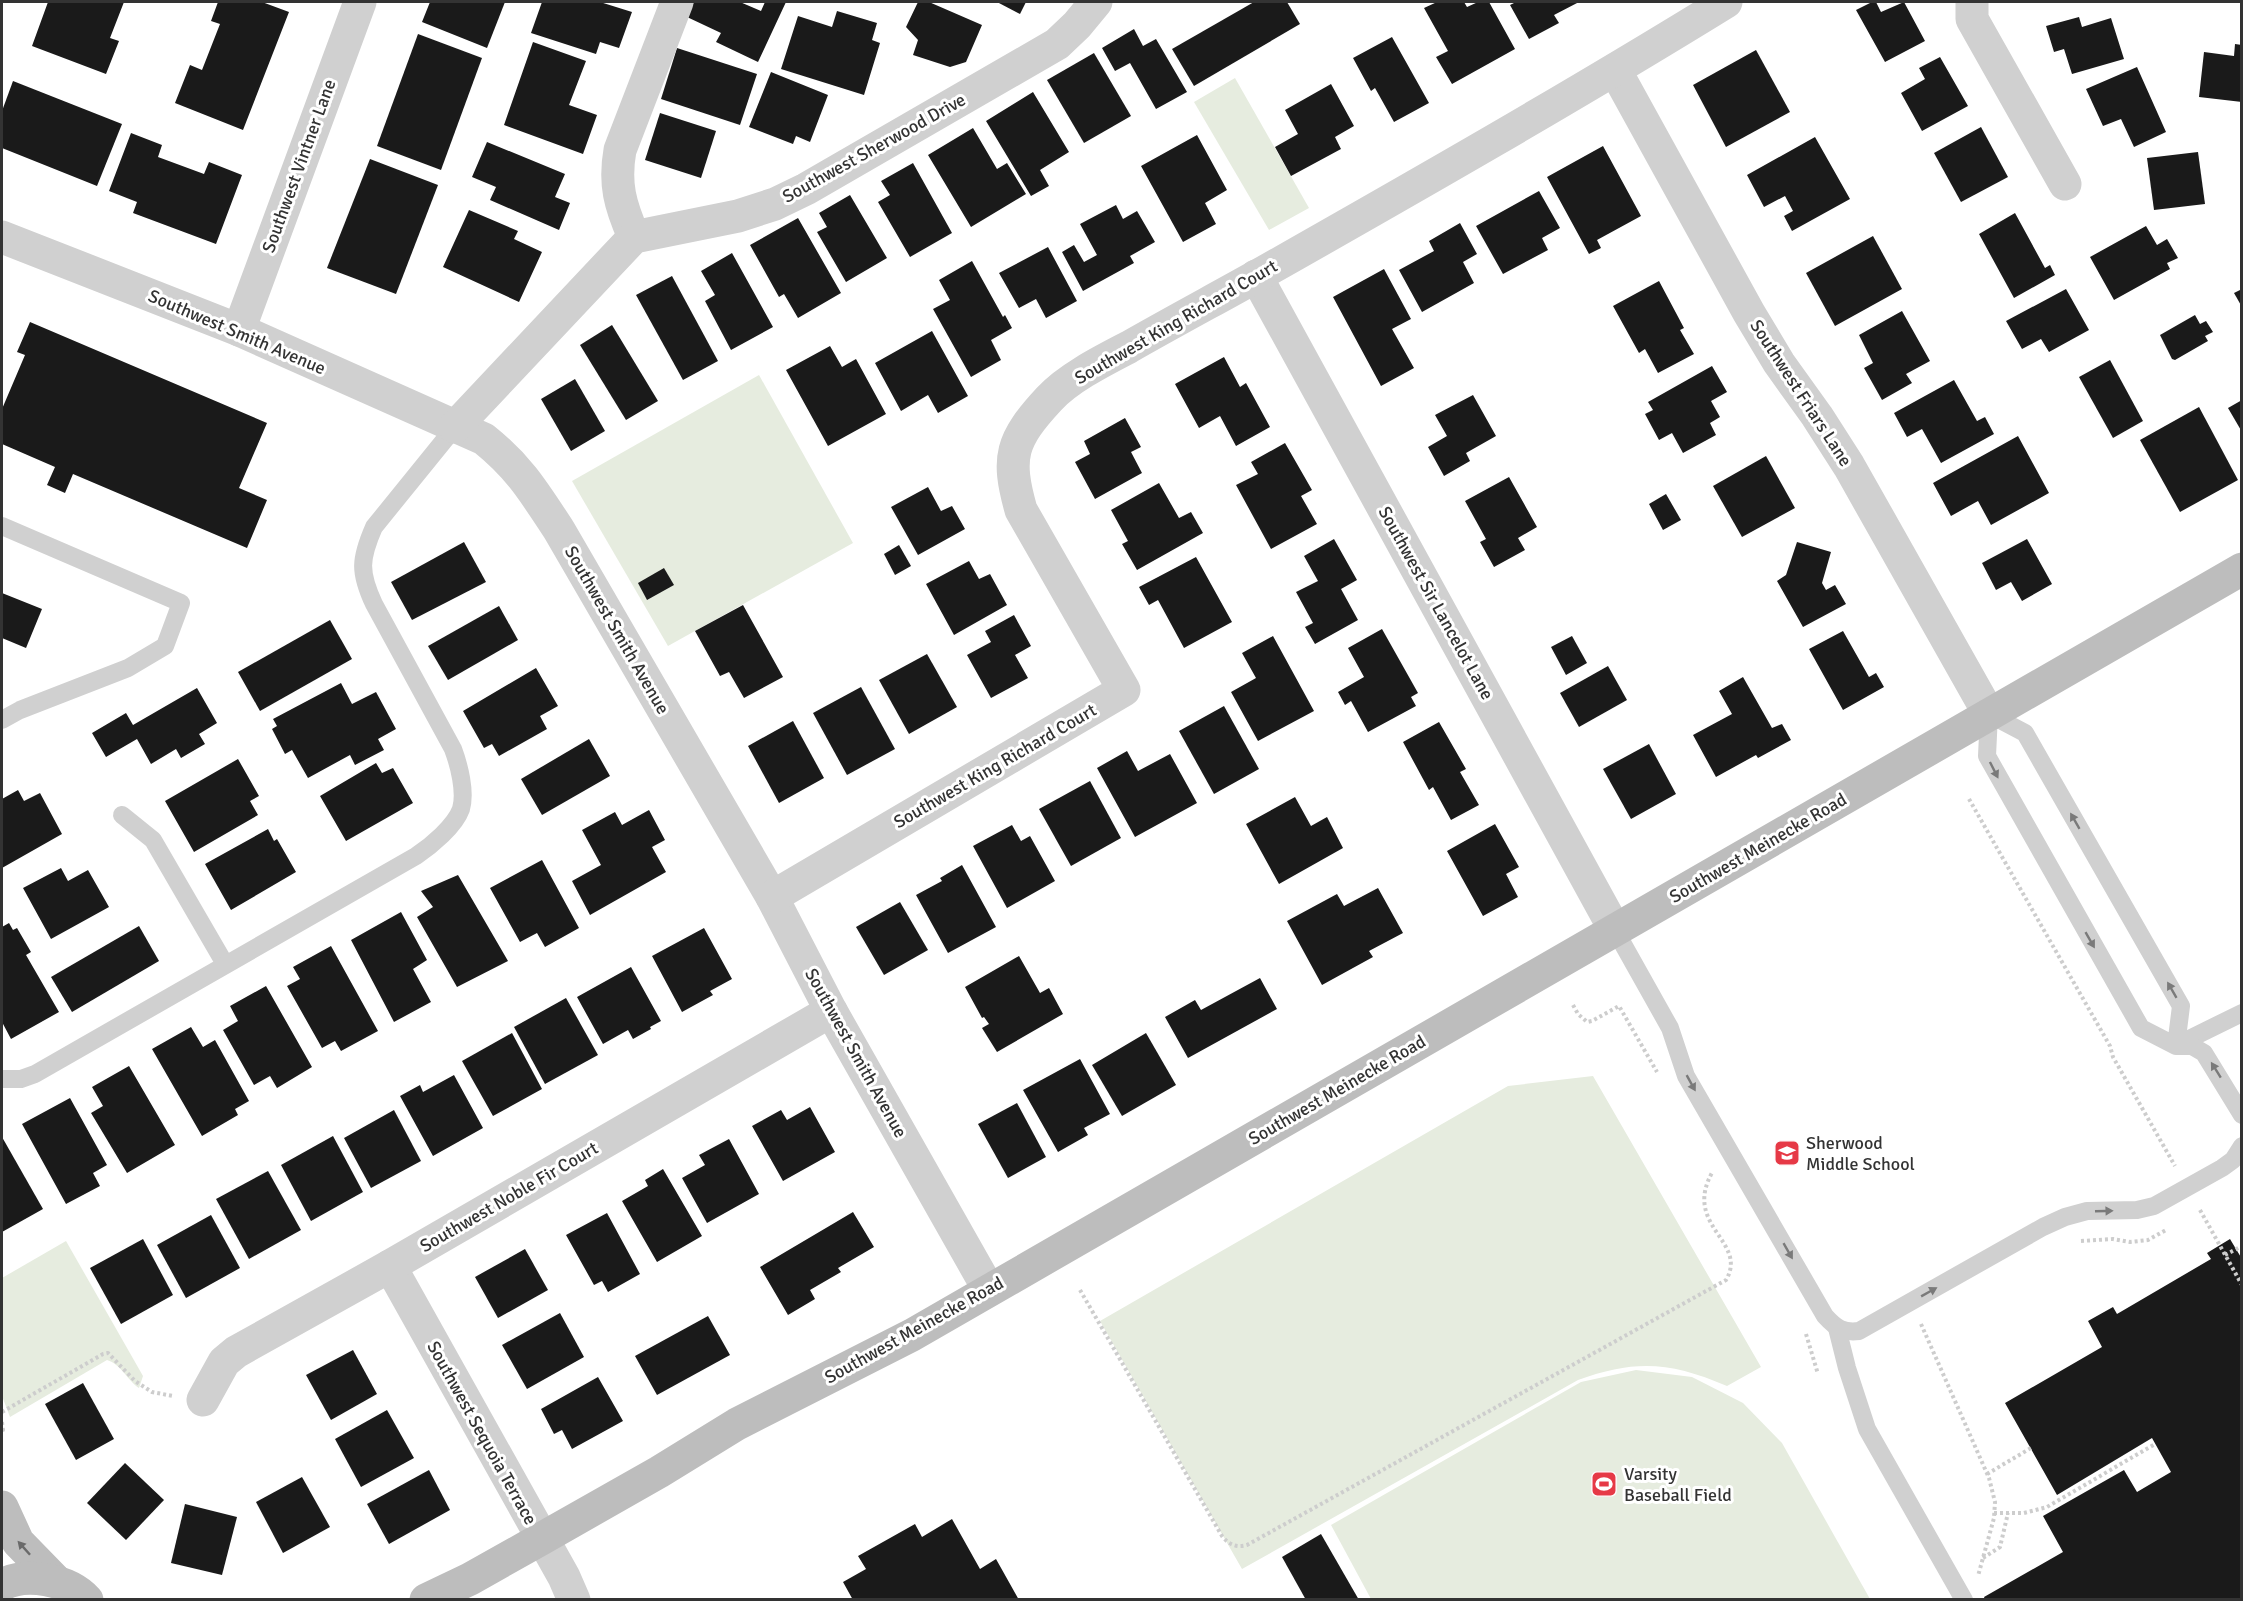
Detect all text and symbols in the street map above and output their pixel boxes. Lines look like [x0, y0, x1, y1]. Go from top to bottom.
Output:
street label: Southwest Vintner Lane [257, 76, 341, 256]
street label: Southwest Sherwood Drive [779, 88, 969, 208]
street label: Southwest King Richard Court [1071, 255, 1281, 389]
street label: Southwest Smith Avenue [145, 285, 329, 379]
street label: Southwest Friars Lane [1745, 316, 1857, 470]
street label: Southwest Sir Lancelot Lane [1374, 502, 1498, 704]
street label: Southwest Smith Avenue [560, 542, 674, 718]
street label: Southwest King Richard Court [890, 699, 1100, 833]
one-way arrow [1990, 762, 1999, 779]
street label: Southwest Meinecke Road [1666, 788, 1850, 908]
one-way arrow [2070, 812, 2080, 829]
one-way arrow [2085, 932, 2095, 949]
street label: Southwest Smith Avenue [800, 964, 912, 1142]
one-way arrow [2166, 982, 2177, 998]
street label: Southwest Meinecke Road [1245, 1030, 1429, 1150]
one-way arrow [2210, 1062, 2221, 1078]
one-way arrow [1686, 1074, 1696, 1091]
place label: Sherwood Middle School [1806, 1132, 1915, 1175]
street label: Southwest Noble Fir Court [416, 1137, 602, 1257]
school or university icon: Sherwood Middle School [1772, 1138, 1802, 1168]
one-way arrow [2095, 1206, 2114, 1215]
one-way arrow [1783, 1243, 1793, 1260]
street label: Southwest Meinecke Road [821, 1272, 1007, 1388]
one-way arrow [1921, 1286, 1937, 1297]
street label: Southwest Sequoia Terrace [422, 1337, 542, 1529]
place label: Varsity Baseball Field [1624, 1463, 1732, 1506]
sports icon: Varsity Baseball Field [1589, 1469, 1619, 1499]
one-way arrow [18, 1541, 32, 1555]

